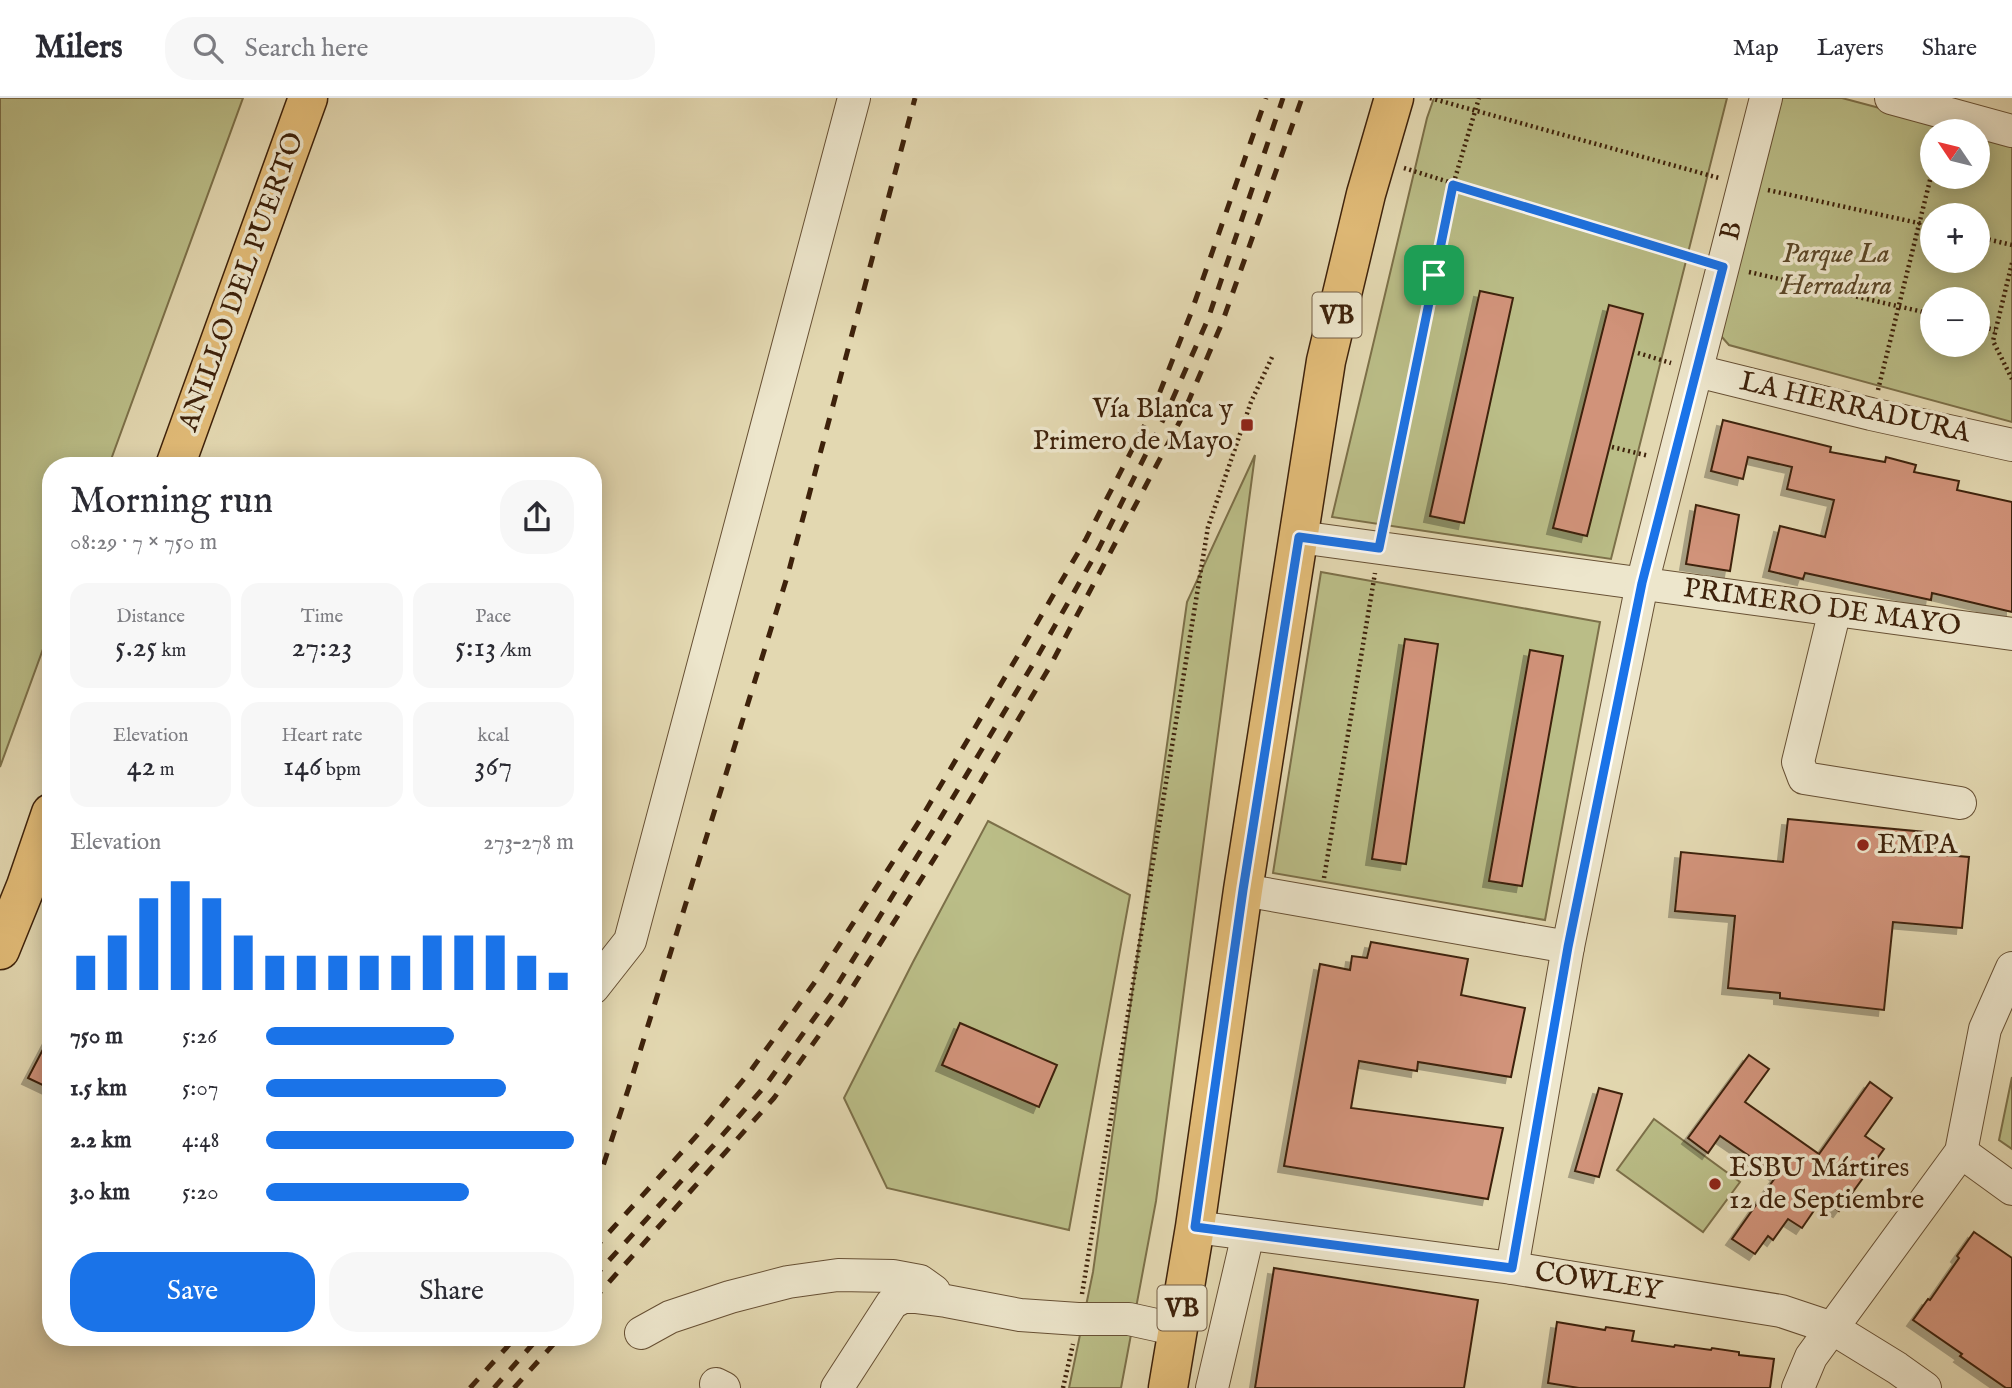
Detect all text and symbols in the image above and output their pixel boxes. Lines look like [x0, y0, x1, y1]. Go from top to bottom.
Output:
search box [165, 17, 655, 80]
text: Milers [35, 27, 123, 69]
icon: search [189, 29, 227, 67]
text: Search here [245, 32, 369, 65]
text: Map [1733, 33, 1779, 64]
text: Layers [1817, 33, 1884, 64]
text: Share [1922, 33, 1977, 64]
north arrow [1920, 119, 1990, 189]
map controls [1920, 119, 1990, 357]
street label: ANILLO DEL PUERTO [171, 128, 312, 437]
button: + [1920, 203, 1990, 273]
street label: B [1713, 218, 1751, 244]
park label: Parque La Herradura [1779, 237, 1892, 304]
pin [1404, 245, 1464, 305]
icon: arrive [1415, 256, 1453, 294]
button: − [1920, 287, 1990, 357]
road number: VB [1312, 292, 1362, 338]
street label: LA HERRADURA [1736, 364, 1975, 452]
place label: Vía Blanca y Primero de Mayo [1033, 392, 1233, 459]
marker: Vía Blanca y Primero de Mayo [1239, 417, 1255, 433]
text: Morning run [70, 478, 273, 526]
button: share [500, 480, 574, 554]
text: 08:29 · 7 × 750 m [70, 528, 217, 557]
street label: PRIMERO DE MAYO [1681, 571, 1963, 645]
text: Distance [116, 605, 185, 629]
text: Time [301, 605, 343, 629]
text: Pace [475, 605, 511, 629]
text: 5.25 [115, 629, 157, 667]
text: 27:23 [292, 629, 352, 667]
text: 5:13 [455, 629, 496, 667]
text: km [157, 639, 186, 663]
text: /km [496, 639, 532, 663]
text: Elevation [113, 724, 188, 748]
text: Heart rate [281, 724, 363, 748]
text: kcal [477, 724, 509, 748]
text: 42 [127, 748, 156, 786]
text: 146 [283, 748, 322, 786]
text: 367 [474, 748, 512, 786]
text: m [156, 758, 174, 782]
text: bpm [322, 758, 361, 782]
text: Elevation [70, 828, 161, 857]
text: 273–278 m [483, 828, 574, 857]
place label: EMPA [1877, 828, 1958, 863]
marker: EMPA [1855, 837, 1871, 853]
text: 750 m [70, 1022, 123, 1051]
text: 5:26 [182, 1022, 217, 1051]
text: 1.5 km [70, 1074, 127, 1103]
text: 5:07 [182, 1074, 218, 1103]
text: 2.2 km [70, 1126, 132, 1155]
text: 4:48 [182, 1126, 220, 1155]
place label: ESBU Mártires 12 de Septiembre [1729, 1151, 1924, 1218]
marker: ESBU Mártires 12 de Septiembre [1707, 1176, 1723, 1192]
text: 3.0 km [70, 1178, 130, 1207]
text: 5:20 [182, 1178, 219, 1207]
button: Save [70, 1252, 315, 1332]
button: Share [329, 1252, 574, 1332]
street label: COWLEY [1532, 1255, 1666, 1310]
road number: VB [1158, 1286, 1206, 1330]

